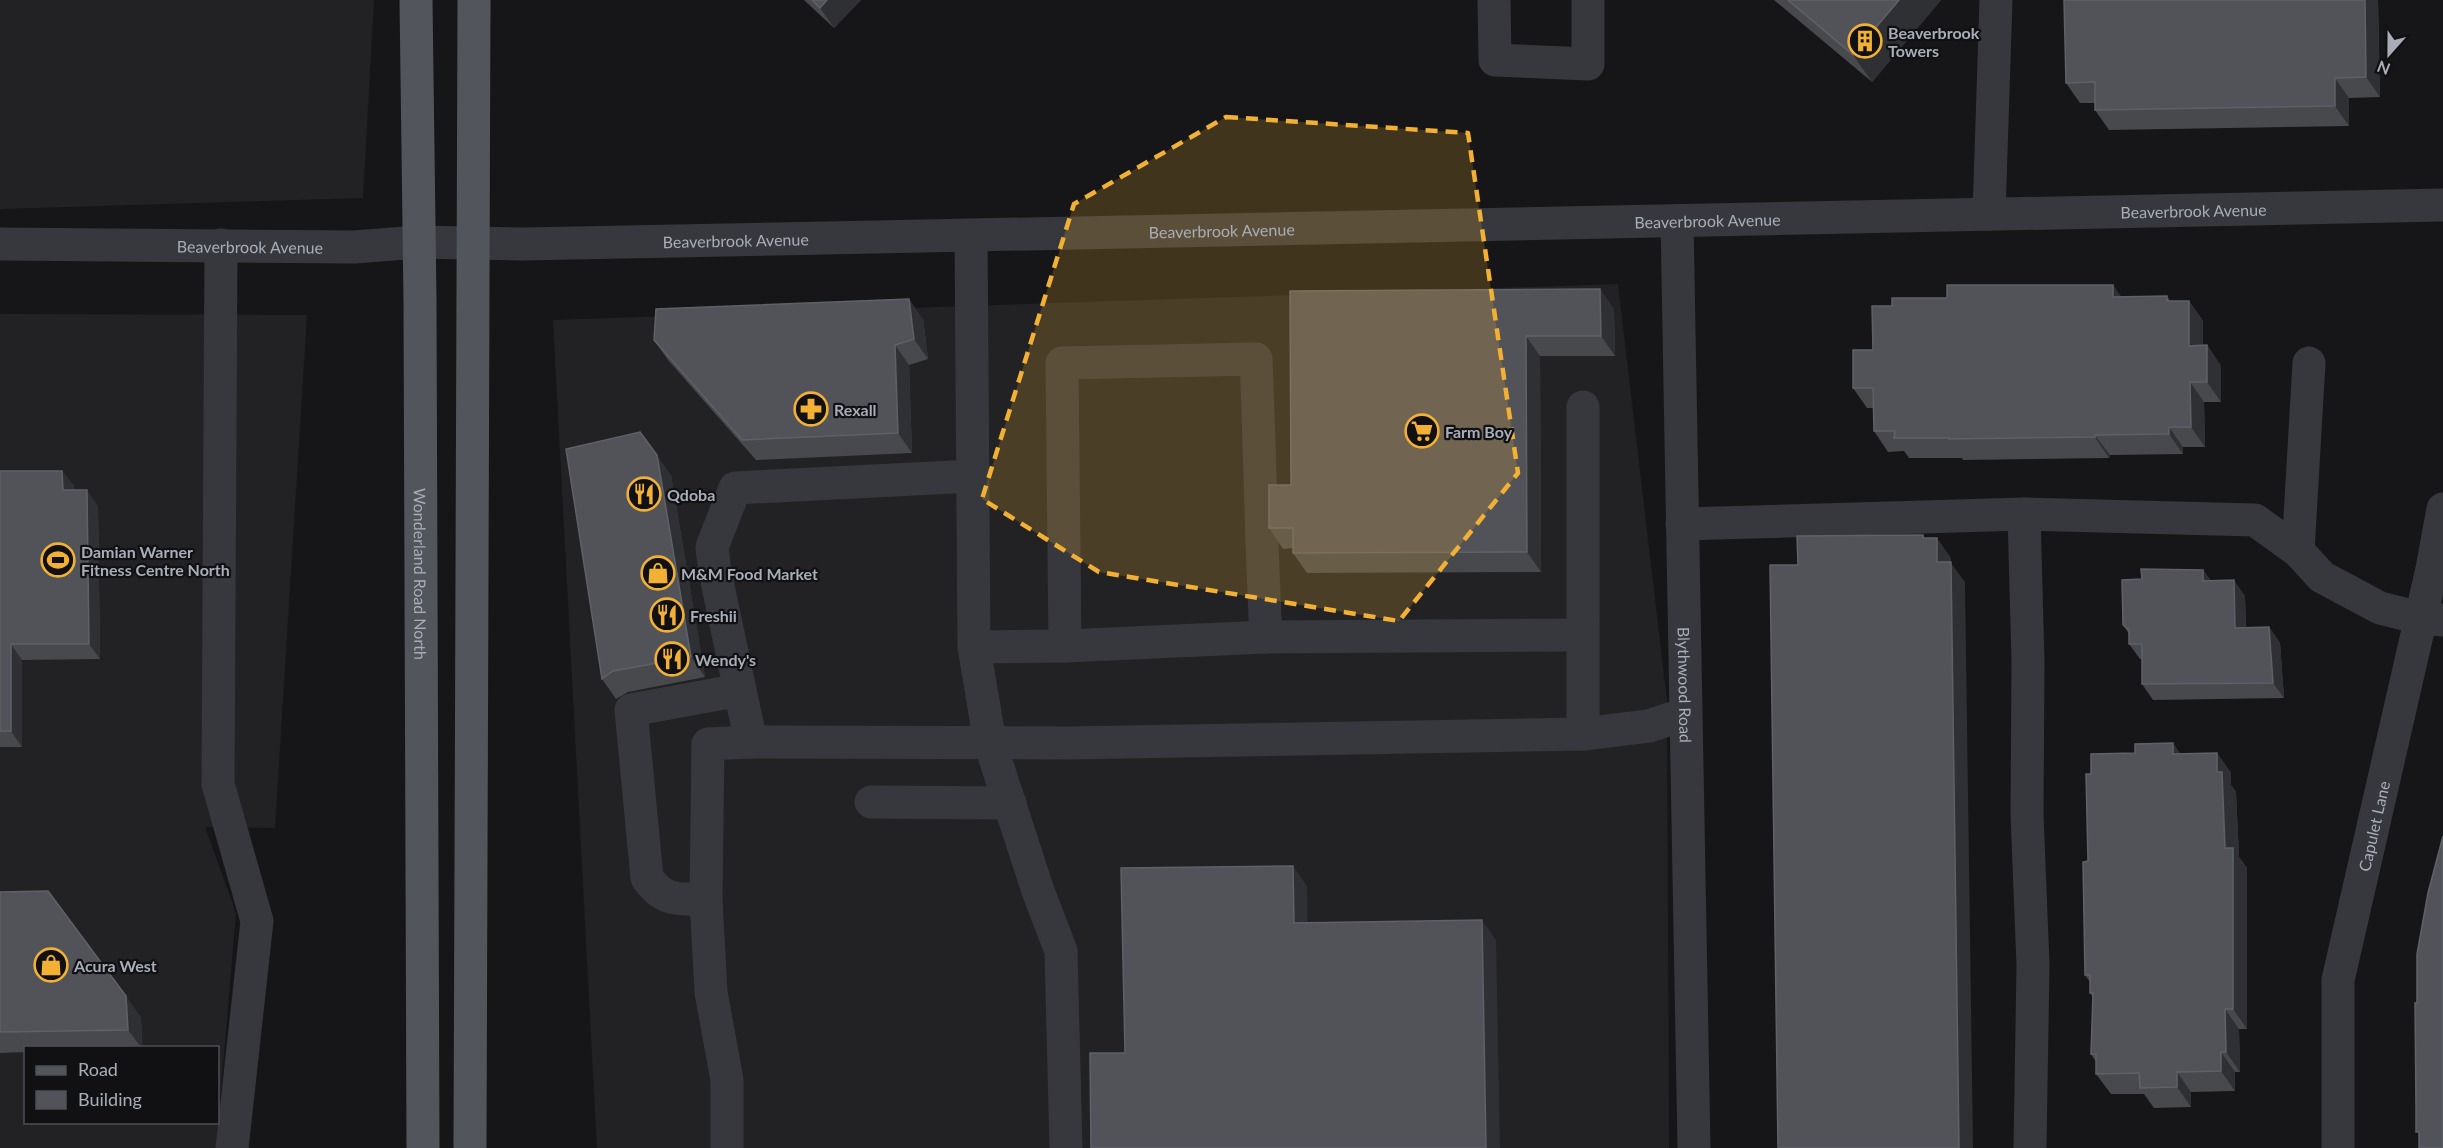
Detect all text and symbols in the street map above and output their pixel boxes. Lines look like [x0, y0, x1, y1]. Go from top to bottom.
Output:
building icon: Beaverbrook Towers [1847, 23, 1883, 59]
place label: Beaverbrook Towers [1888, 23, 1980, 60]
north arrow [2359, 24, 2419, 84]
text: N [2374, 57, 2393, 80]
street label: Beaverbrook Avenue [2120, 199, 2267, 221]
street label: Beaverbrook Avenue [1634, 209, 1781, 231]
street label: Beaverbrook Avenue [1148, 219, 1295, 241]
street label: Beaverbrook Avenue [662, 229, 809, 251]
street label: Beaverbrook Avenue [177, 236, 323, 256]
pharmacy icon: Rexall [793, 391, 829, 427]
place label: Rexall [834, 400, 877, 419]
supermarket icon: Farm Boy [1404, 413, 1440, 449]
place label: Farm Boy [1445, 422, 1513, 441]
restaurant icon: Qdoba [626, 476, 662, 512]
place label: Qdoba [667, 485, 715, 504]
street label: Wonderland Road North [411, 488, 431, 660]
sports icon: Damian Warner Fitness Centre North [40, 542, 76, 578]
place label: Damian Warner Fitness Centre North [81, 542, 230, 579]
shop icon: M&M Food Market [640, 555, 676, 591]
place label: M&M Food Market [681, 564, 818, 583]
restaurant icon: Freshii [649, 597, 685, 633]
place label: Freshii [690, 606, 737, 625]
street label: Blythwood Road [1675, 627, 1696, 743]
restaurant icon: Wendy's [654, 641, 690, 677]
place label: Wendy's [695, 650, 756, 669]
street label: Capulet Lane [2354, 779, 2393, 873]
shop icon: Acura West [33, 947, 69, 983]
place label: Acura West [73, 956, 157, 975]
legend [24, 1046, 219, 1124]
text: Road [78, 1058, 118, 1080]
text: Building [78, 1088, 142, 1110]

